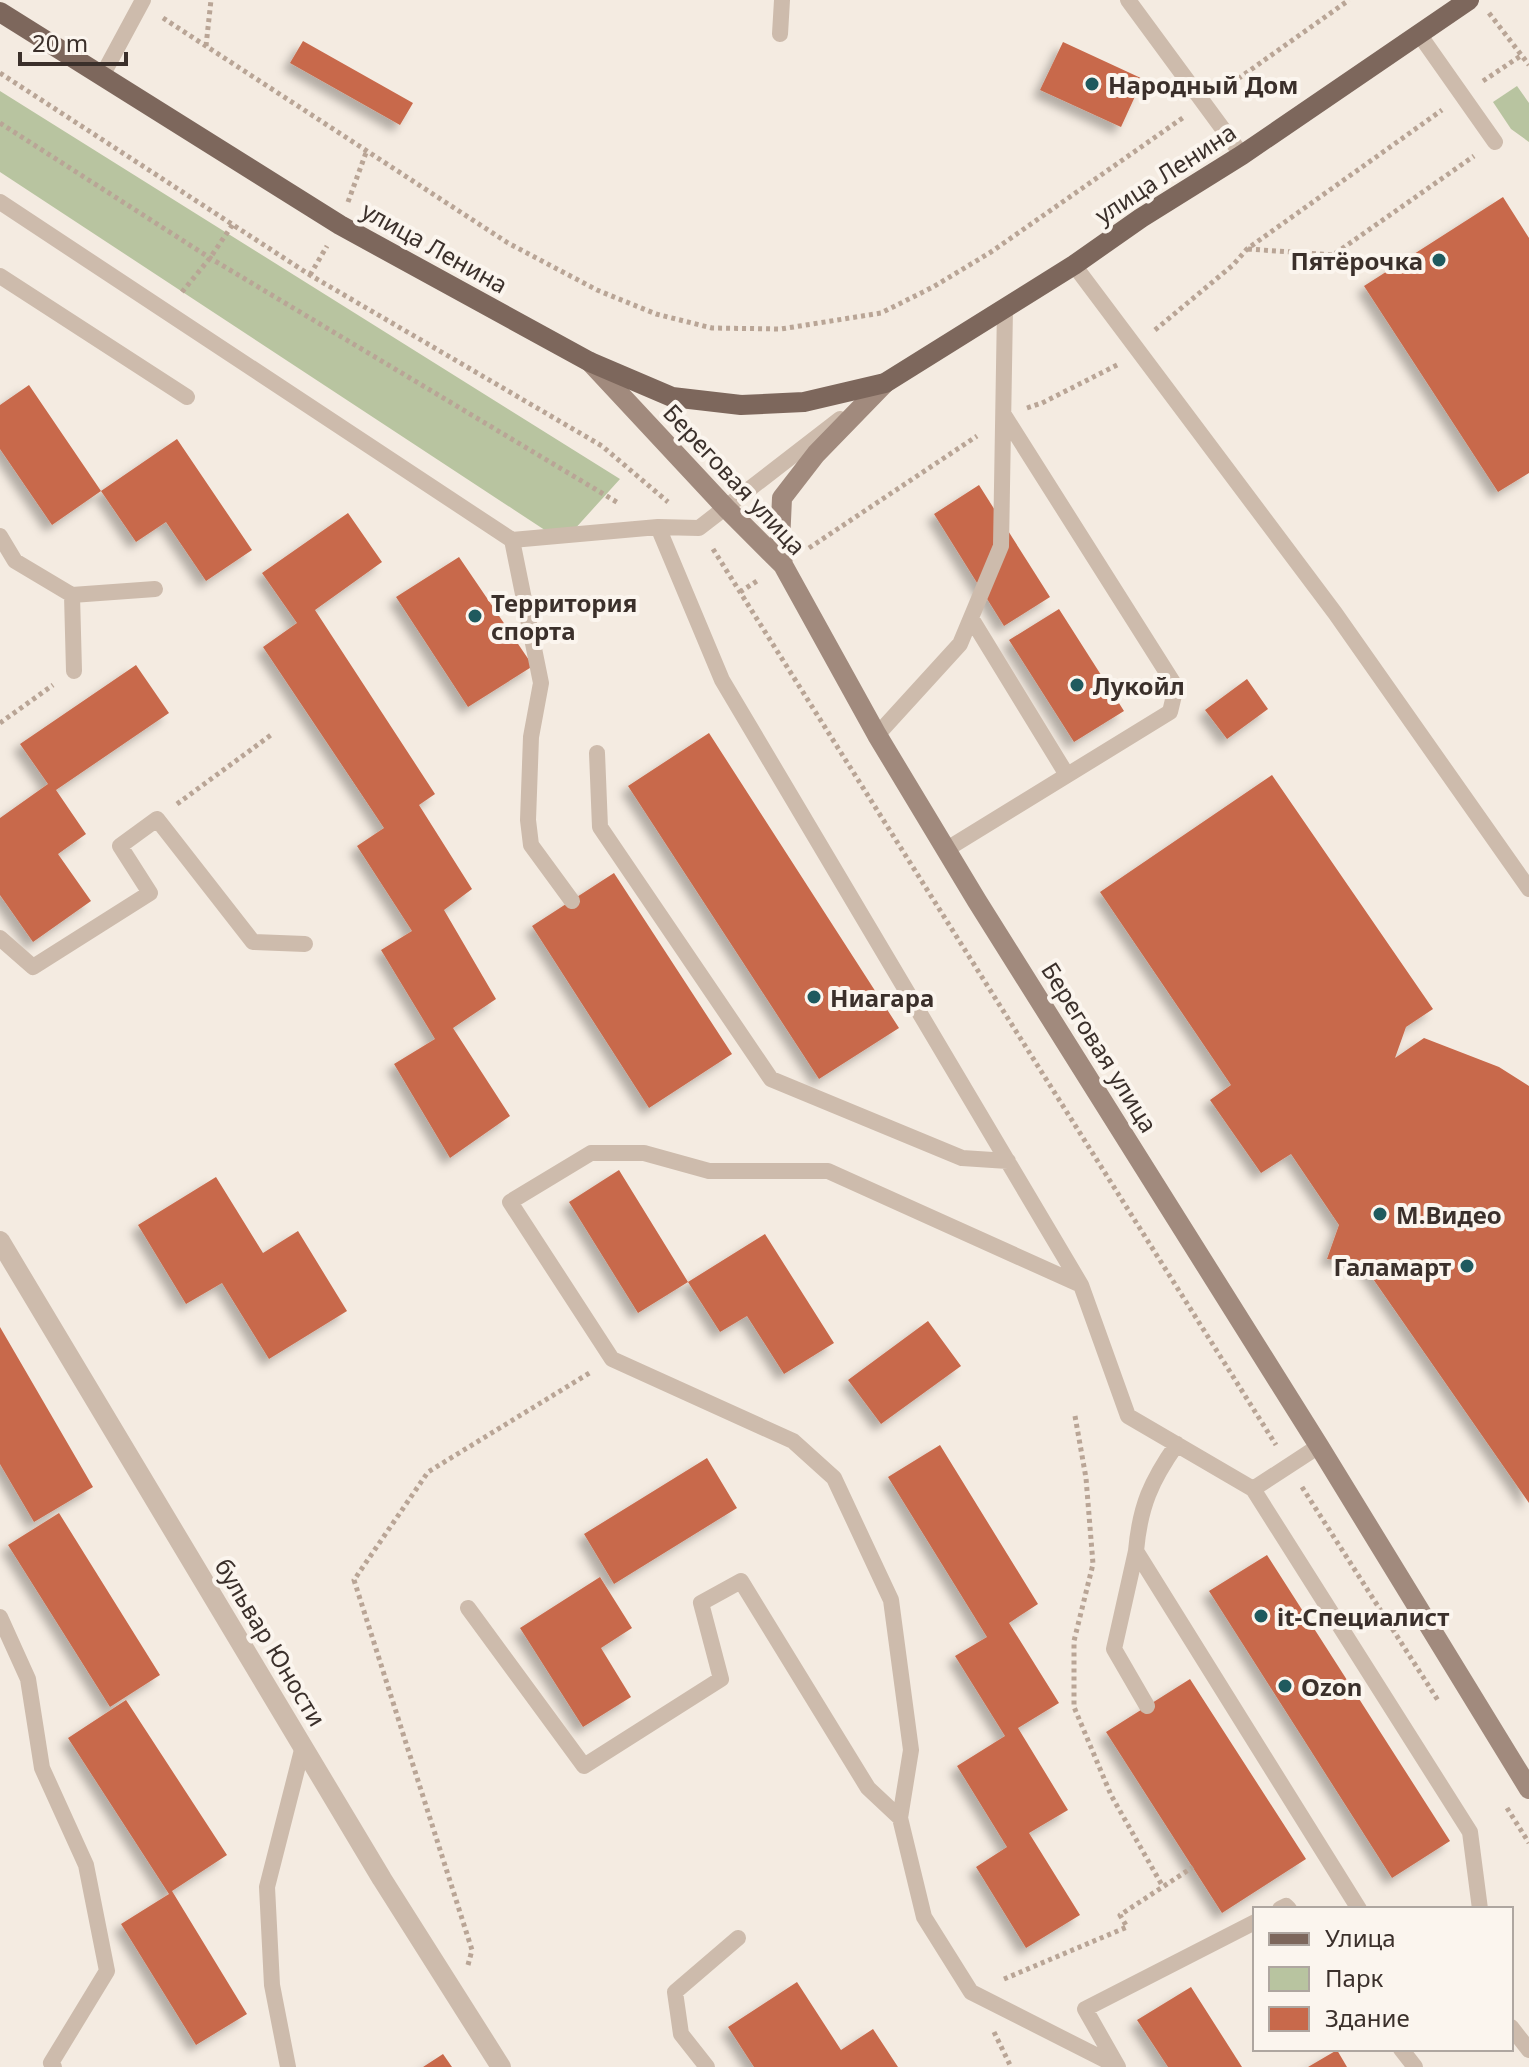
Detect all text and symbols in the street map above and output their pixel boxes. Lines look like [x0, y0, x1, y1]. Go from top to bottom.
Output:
scale bar [20, 16, 126, 66]
text: 20 m [32, 26, 88, 59]
place label: Народный Дом [1108, 68, 1298, 101]
marker: Народный Дом [1083, 75, 1101, 93]
street label: улица Ленина [1088, 115, 1242, 231]
street label: улица Ленина [356, 193, 514, 301]
place label: Пятёрочка [1290, 244, 1423, 277]
marker: Пятёрочка [1430, 251, 1448, 269]
street label: Береговая улица [656, 396, 814, 562]
place label: Территория спорта [491, 586, 637, 647]
marker: Территория спорта [466, 607, 484, 625]
place label: Лукойл [1093, 669, 1185, 702]
marker: Лукойл [1068, 676, 1086, 694]
street label: Береговая улица [1034, 955, 1166, 1139]
place label: Ниагара [830, 981, 934, 1014]
marker: Ниагара [805, 988, 823, 1006]
place label: М.Видео [1396, 1198, 1502, 1231]
marker: М.Видео [1371, 1205, 1389, 1223]
place label: Галамарт [1333, 1250, 1451, 1283]
marker: Галамарт [1458, 1257, 1476, 1275]
street label: бульвар Юности [208, 1552, 334, 1732]
place label: it-Специалист [1277, 1600, 1449, 1633]
marker: it-Специалист [1252, 1607, 1270, 1625]
place label: Ozon [1301, 1670, 1362, 1703]
marker: Ozon [1276, 1677, 1294, 1695]
legend [1253, 1907, 1513, 2051]
text: Улица [1325, 1921, 1396, 1954]
text: Парк [1325, 1961, 1384, 1994]
text: Здание [1325, 2001, 1410, 2034]

